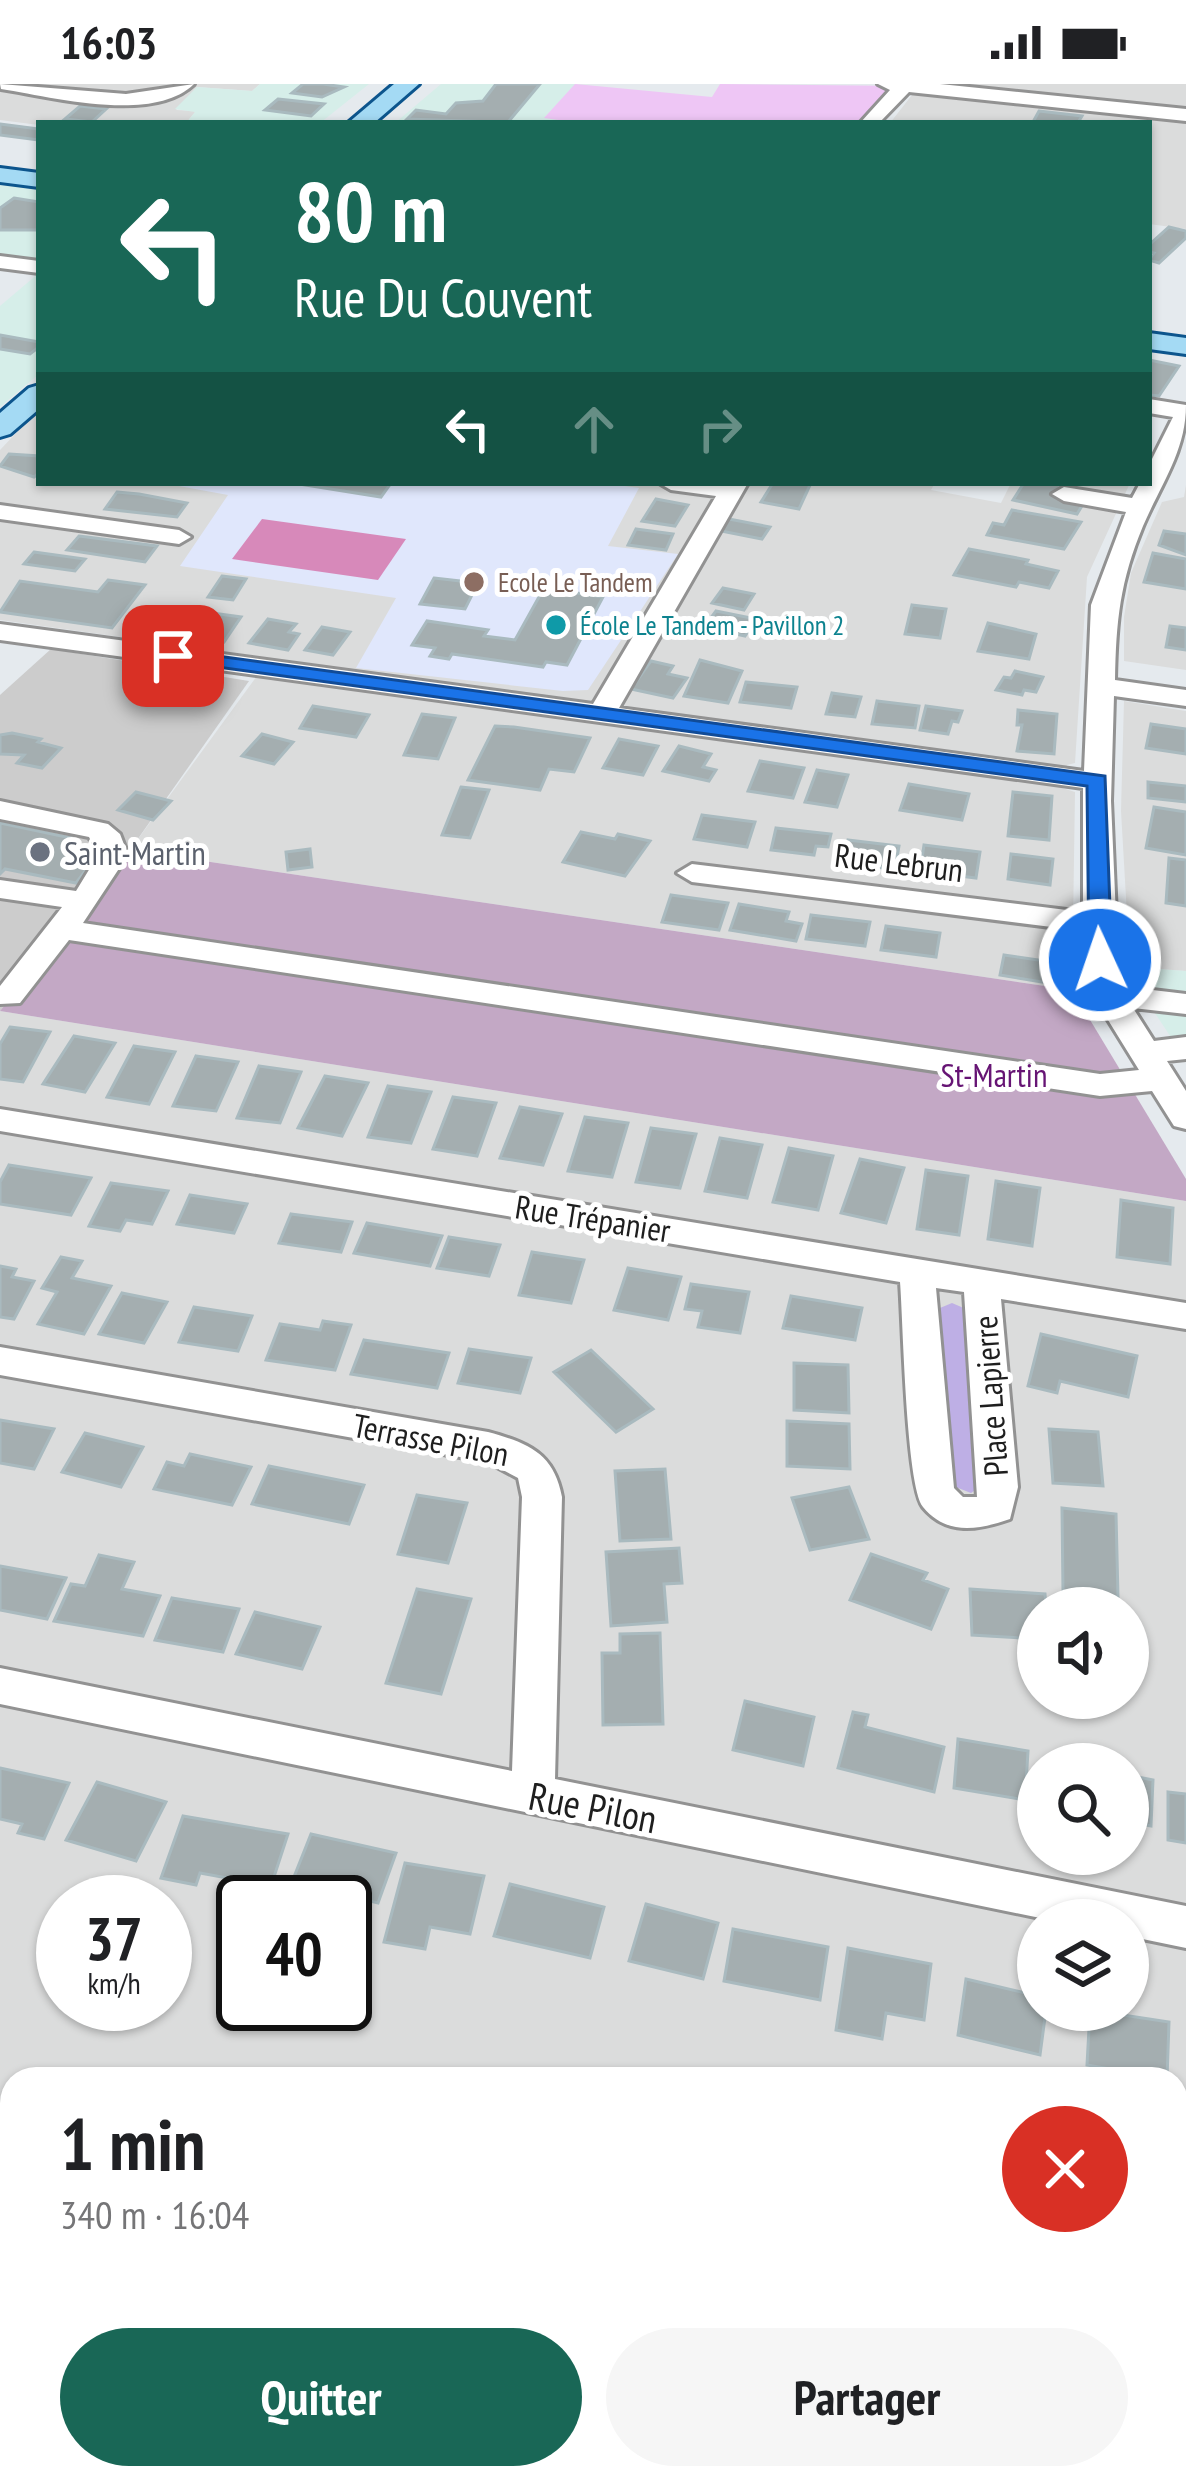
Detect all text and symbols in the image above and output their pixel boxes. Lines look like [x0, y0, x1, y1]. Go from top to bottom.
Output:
text: 16:03 [60, 13, 157, 71]
text: 80 m [294, 156, 447, 265]
icon: left [96, 168, 252, 324]
text: Rue Du Couvent [294, 262, 592, 332]
icon: left [435, 396, 501, 462]
icon: ahead [561, 396, 627, 462]
icon: right [687, 396, 753, 462]
place label: Ecole Le Tandem [498, 565, 653, 599]
marker: Ecole Le Tandem [461, 569, 487, 595]
pin [122, 605, 224, 707]
place label: École Le Tandem - Pavillon 2 [580, 608, 844, 642]
marker: École Le Tandem - Pavillon 2 [543, 612, 569, 638]
icon: arrive [140, 623, 206, 689]
place label: Saint-Martin [64, 831, 206, 874]
street label: Rue Lebrun [832, 833, 966, 891]
marker: Saint-Martin [27, 839, 53, 865]
position arrow [1037, 897, 1163, 1023]
park label: St-Martin [941, 1053, 1047, 1096]
street label: Rue Trépanier [512, 1185, 674, 1251]
street label: Place Lapierre [963, 1314, 1017, 1478]
street label: Terrasse Pilon [350, 1403, 512, 1475]
map controls [1017, 1587, 1149, 2031]
button: sound [1017, 1587, 1149, 1719]
button: search [1017, 1743, 1149, 1875]
street label: Rue Pilon [525, 1770, 661, 1844]
speed limit sign: 40 [216, 1875, 372, 2031]
text: 37 [85, 1899, 143, 1977]
button: layers [1017, 1899, 1149, 2031]
text: km/h [87, 1963, 141, 2002]
text: 1 min [60, 2097, 205, 2190]
button: close [1002, 2106, 1128, 2232]
text: 340 m · 16:04 [60, 2189, 249, 2240]
button: Quitter [60, 2328, 582, 2466]
button: Partager [606, 2328, 1128, 2466]

